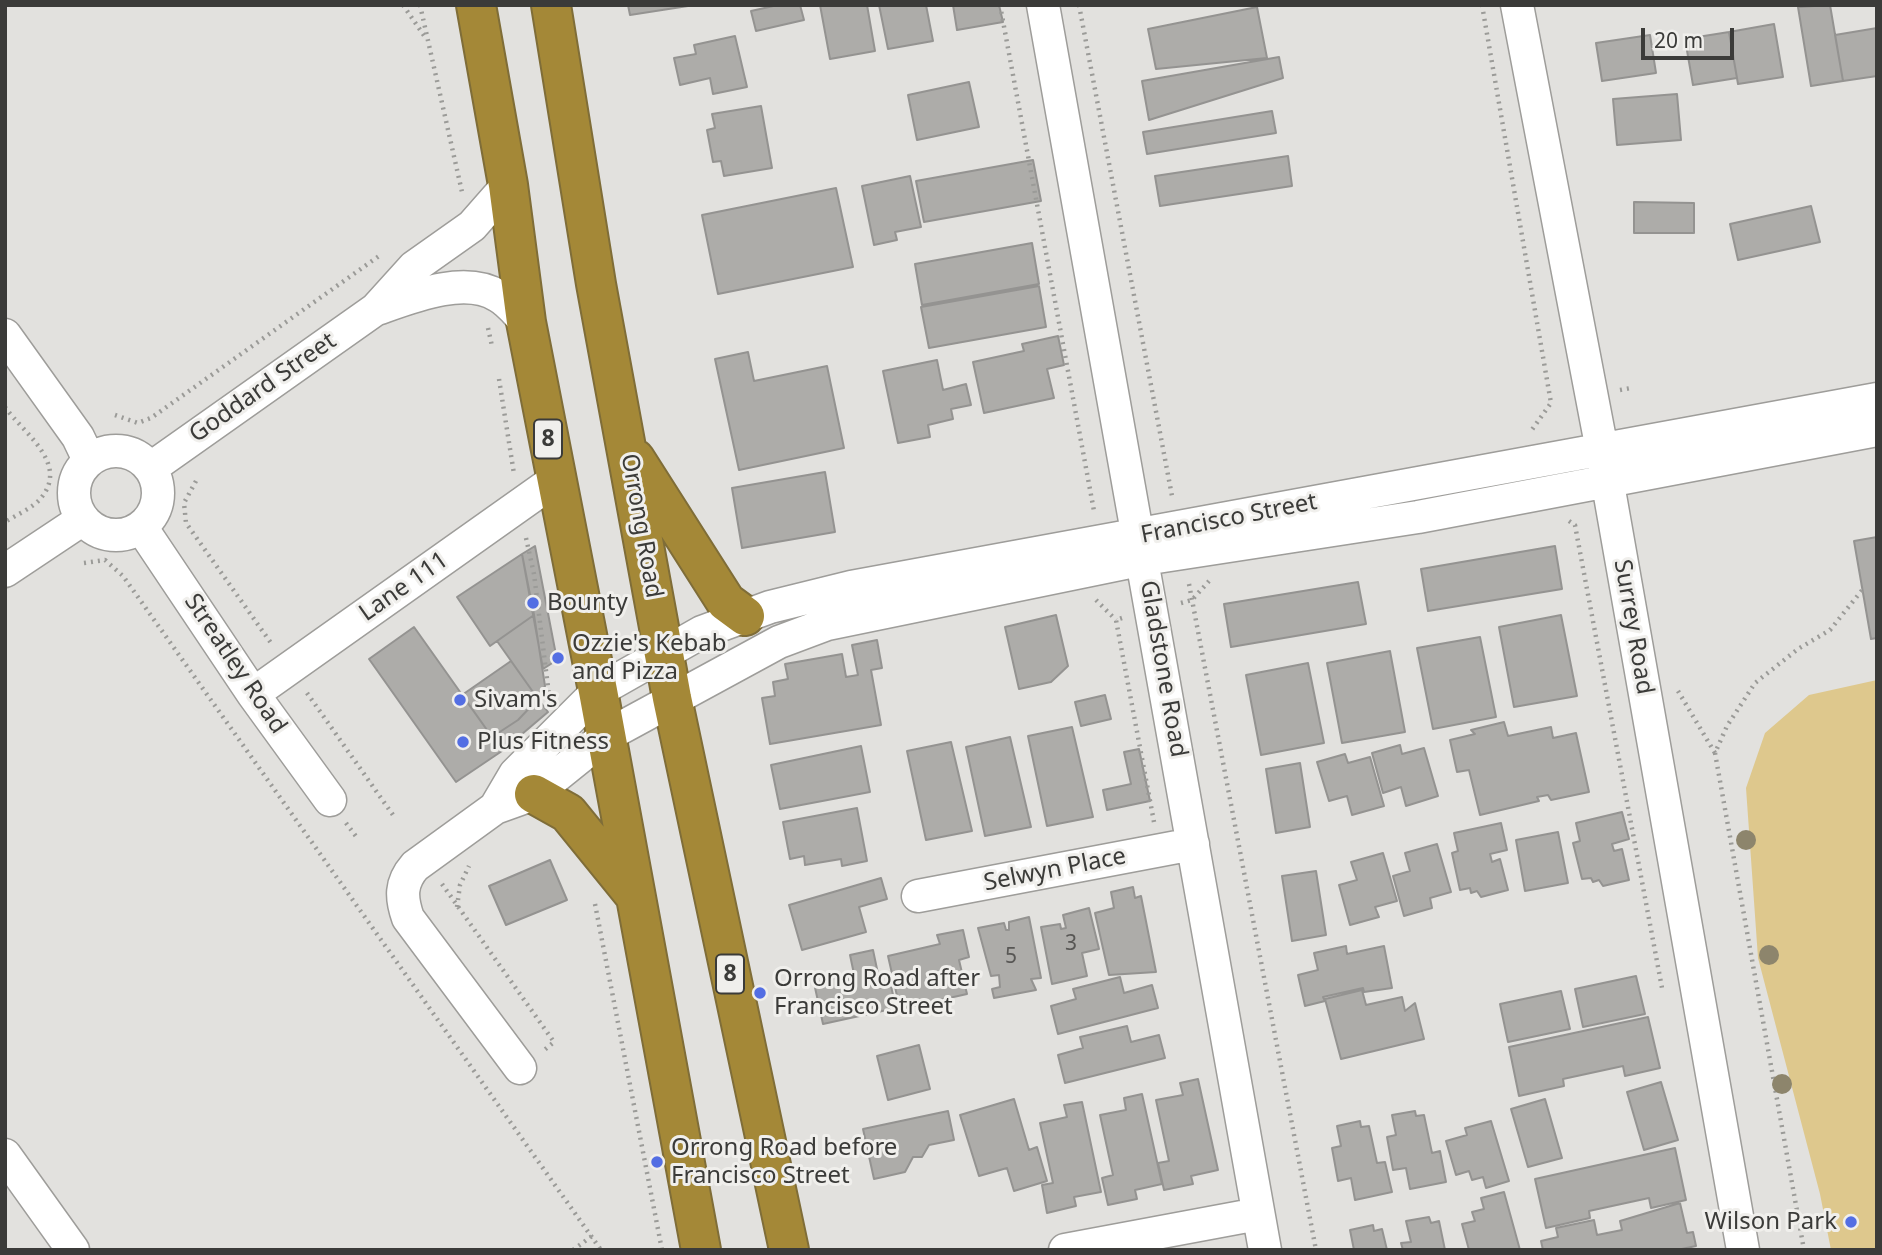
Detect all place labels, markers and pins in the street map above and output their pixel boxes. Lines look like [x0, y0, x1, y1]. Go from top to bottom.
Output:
place label: Bounty [547, 589, 628, 617]
marker: Bounty [525, 595, 541, 611]
place label: Ozzie's Kebab and Pizza [572, 630, 727, 686]
marker: Ozzie's Kebab and Pizza [550, 650, 566, 666]
place label: Sivam's [474, 686, 557, 714]
marker: Sivam's [452, 692, 468, 708]
place label: Plus Fitness [477, 728, 609, 756]
marker: Plus Fitness [455, 734, 471, 750]
place label: Orrong Road after Francisco Street [774, 965, 980, 1021]
marker: Orrong Road after Francisco Street [752, 985, 768, 1001]
place label: Orrong Road before Francisco Street [671, 1134, 897, 1190]
marker: Orrong Road before Francisco Street [649, 1154, 665, 1170]
place label: Wilson Park [1704, 1208, 1837, 1236]
marker: Wilson Park [1843, 1214, 1859, 1230]

